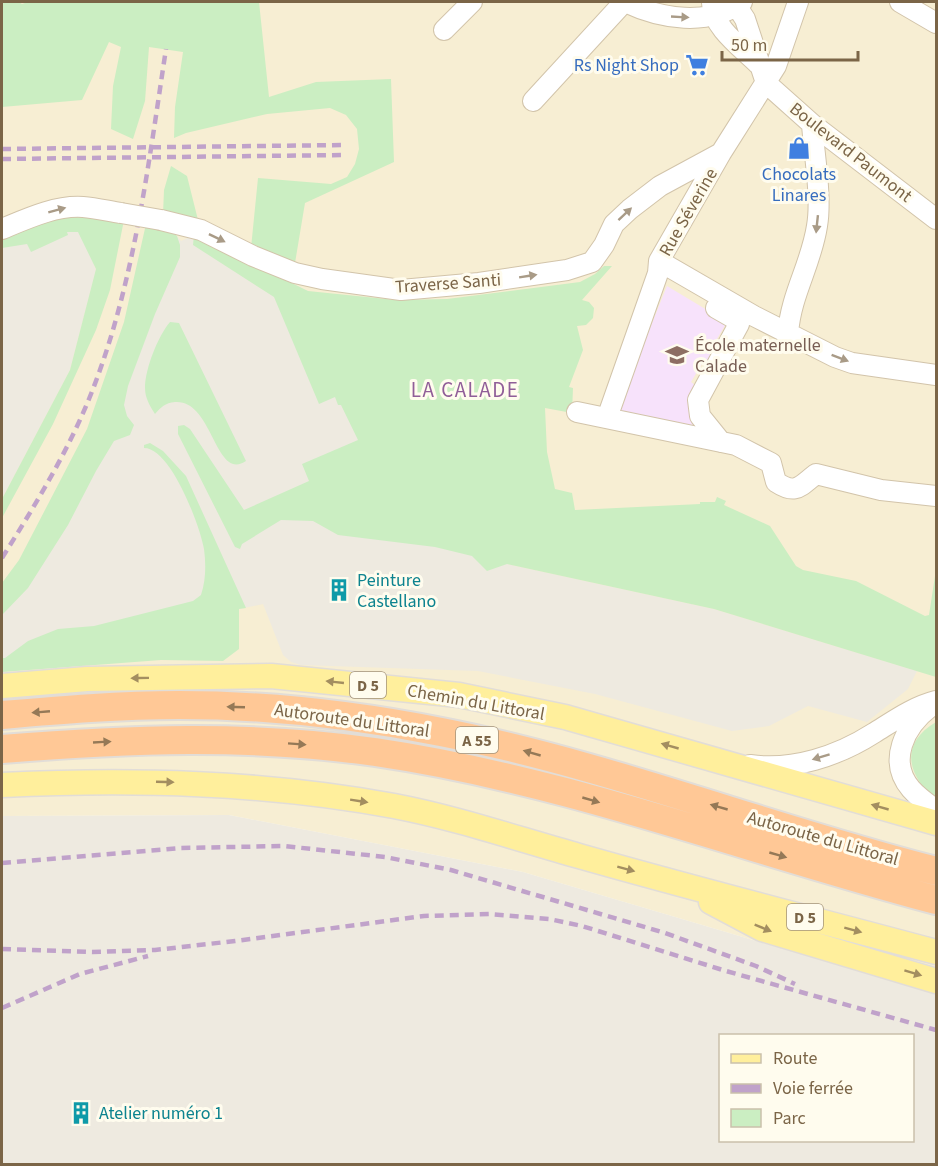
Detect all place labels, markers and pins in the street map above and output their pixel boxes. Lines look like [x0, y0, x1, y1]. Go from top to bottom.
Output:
supermarket icon: Rs Night Shop [684, 52, 710, 78]
place label: Rs Night Shop [574, 53, 679, 78]
shop icon: Chocolats Linares [786, 135, 812, 161]
place label: Chocolats Linares [762, 162, 836, 208]
place label: École maternelle Calade [695, 333, 821, 379]
school or university icon: École maternelle Calade [664, 342, 690, 368]
place label: Peinture Castellano [357, 568, 436, 614]
building icon: Peinture Castellano [326, 577, 352, 603]
building icon: Atelier numéro 1 [68, 1100, 94, 1126]
place label: Atelier numéro 1 [99, 1101, 223, 1126]

